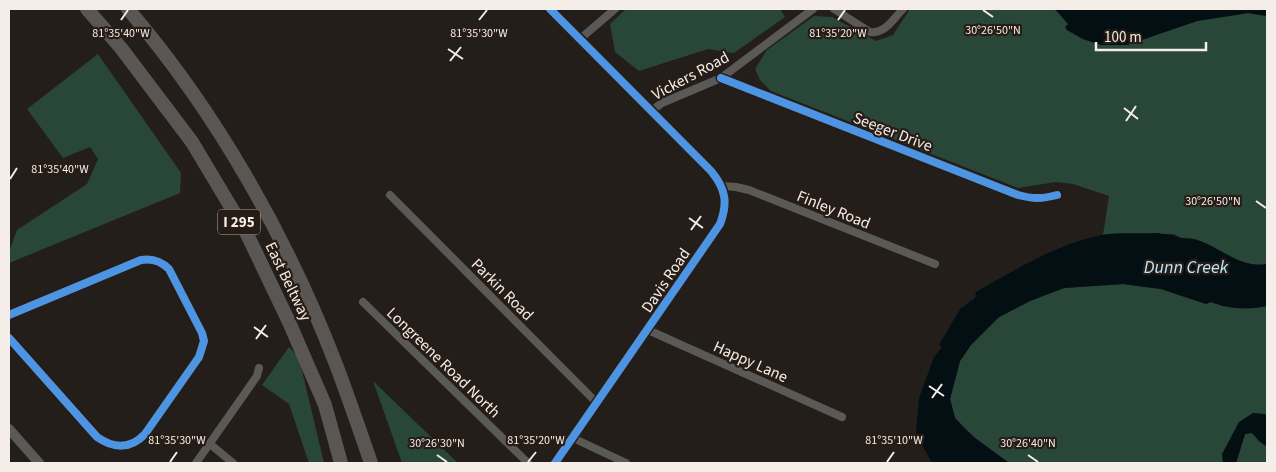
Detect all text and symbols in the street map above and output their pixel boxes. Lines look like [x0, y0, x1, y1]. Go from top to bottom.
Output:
scale bar [1096, 20, 1206, 52]
text: 30°26'50"N [965, 22, 1021, 39]
text: 81°35'40"W [92, 25, 150, 42]
text: 81°35'30"W [450, 25, 508, 42]
text: 81°35'20"W [809, 25, 867, 42]
text: 100 m [1104, 27, 1142, 48]
street label: Vickers Road [648, 46, 733, 105]
street label: Seeger Drive [850, 107, 936, 157]
text: 81°35'40"W [31, 161, 89, 178]
street label: Finley Road [793, 185, 874, 235]
text: 30°26'50"N [1185, 193, 1241, 210]
road number: I 295 [218, 210, 260, 234]
street label: East Beltway [260, 238, 317, 325]
street label: Davis Road [636, 244, 696, 317]
street label: Parkin Road [466, 254, 538, 326]
water label: Dunn Creek [1144, 255, 1229, 280]
street label: Longreene Road North [382, 303, 505, 423]
street label: Happy Lane [710, 336, 791, 388]
text: 81°35'30"W [148, 432, 206, 449]
text: 81°35'20"W [507, 432, 565, 449]
text: 81°35'10"W [865, 432, 923, 449]
text: 30°26'30"N [409, 435, 465, 452]
text: 30°26'40"N [1000, 435, 1056, 452]

